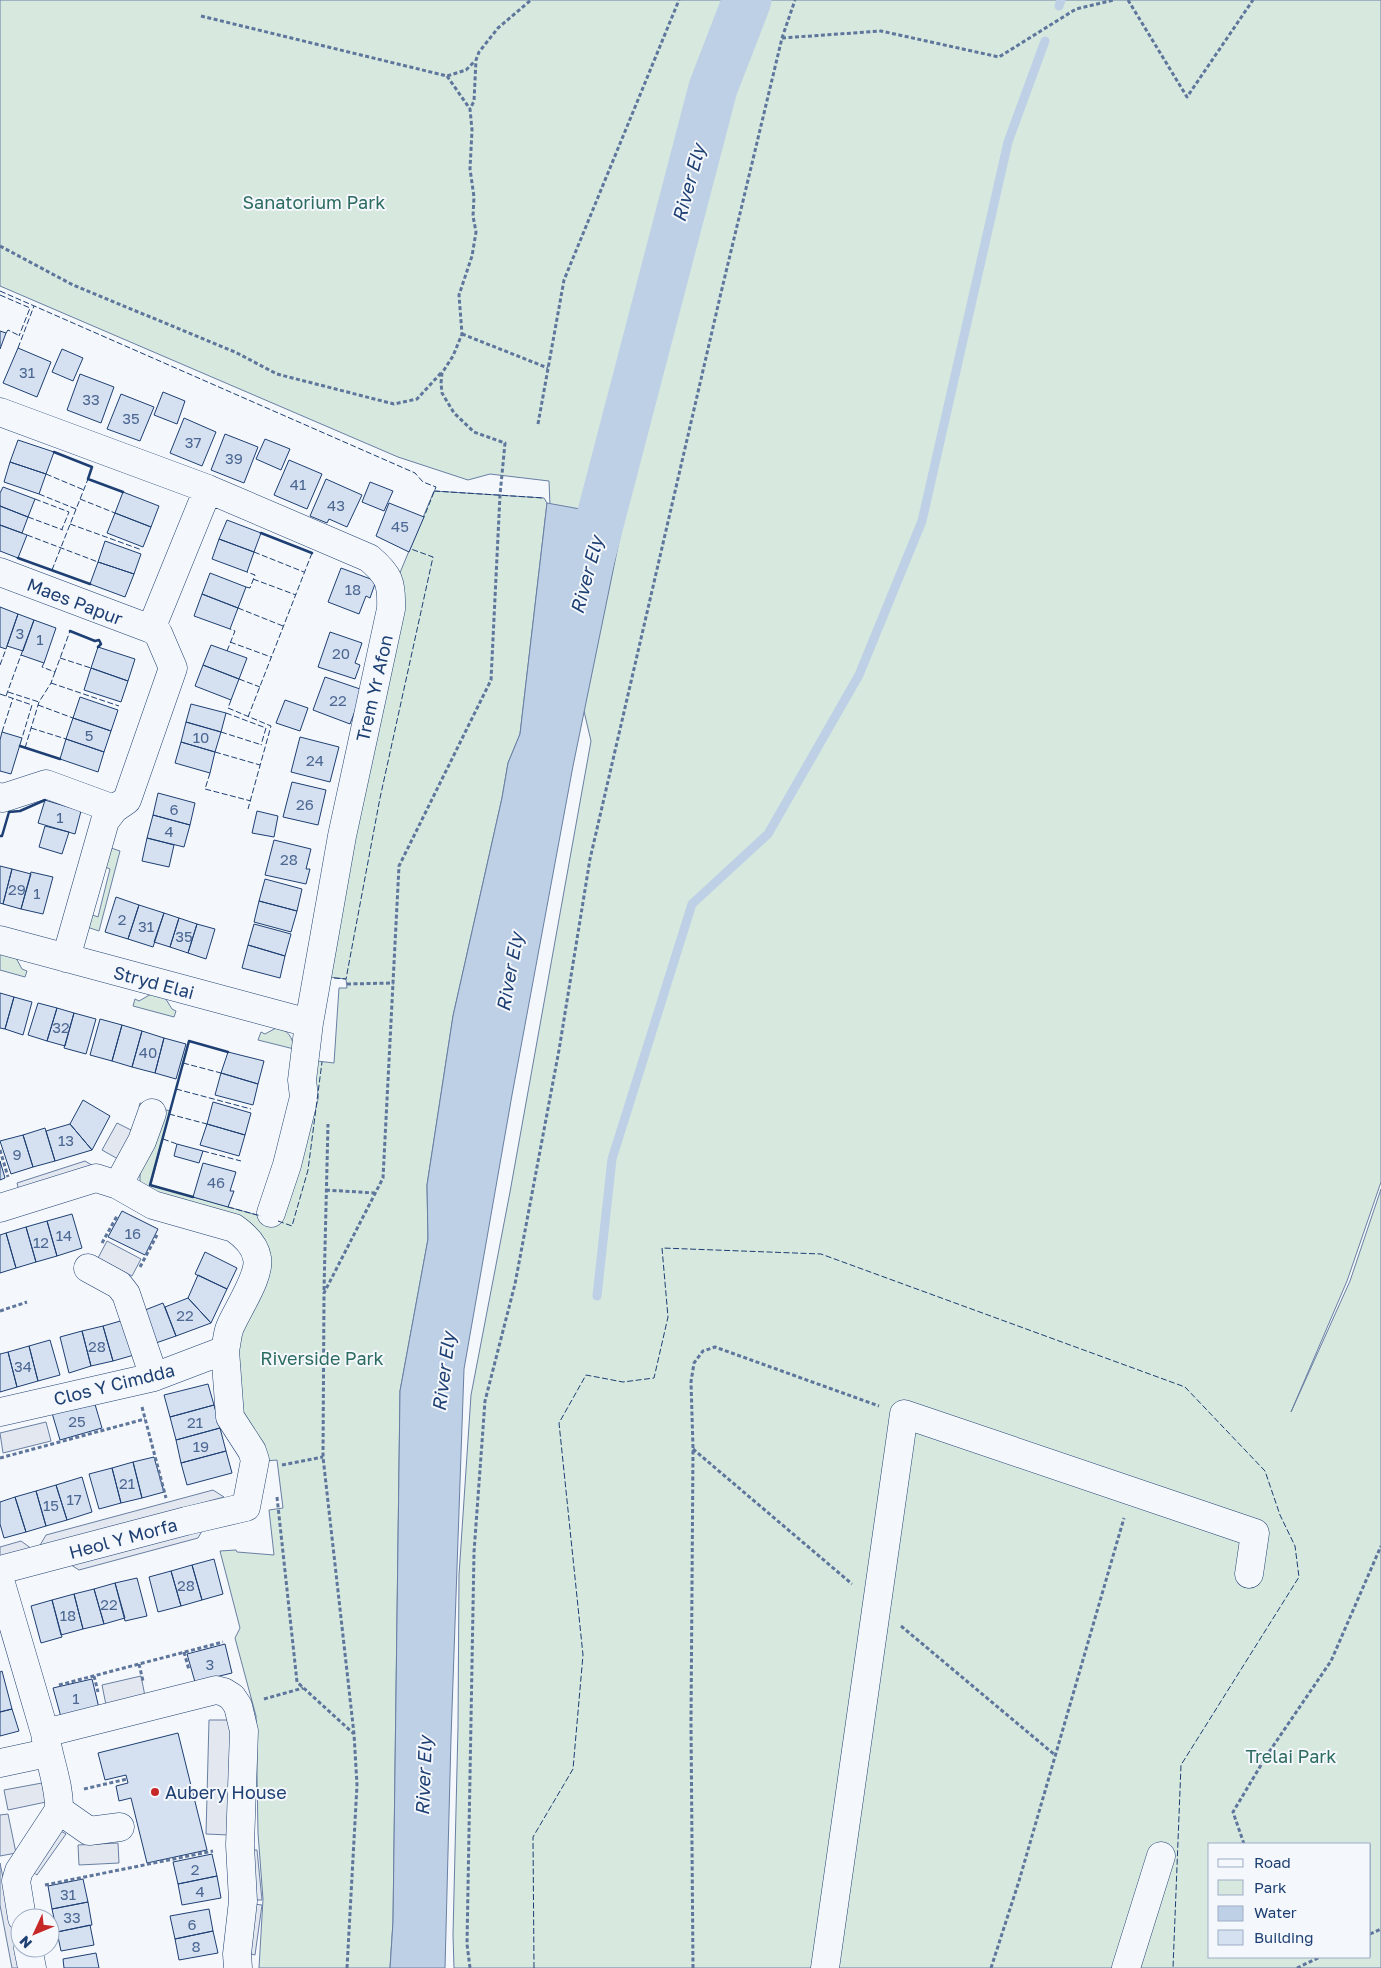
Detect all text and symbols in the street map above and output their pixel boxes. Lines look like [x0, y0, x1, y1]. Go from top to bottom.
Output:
water label: River Ely [667, 139, 710, 224]
park label: Sanatorium Park [243, 191, 385, 213]
house number: 31 [19, 363, 35, 381]
house number: 33 [82, 390, 100, 408]
house number: 35 [122, 409, 140, 427]
house number: 37 [185, 433, 201, 451]
house number: 39 [225, 449, 243, 467]
house number: 41 [290, 475, 306, 493]
house number: 43 [327, 496, 345, 514]
house number: 45 [391, 517, 409, 535]
water label: River Ely [565, 531, 608, 616]
street label: Maes Papur [24, 573, 126, 629]
house number: 18 [345, 580, 361, 598]
house number: 3 [16, 624, 24, 642]
house number: 1 [36, 630, 44, 648]
street label: Trem Yr Afon [351, 632, 397, 744]
house number: 20 [332, 644, 350, 662]
house number: 22 [329, 691, 347, 709]
house number: 5 [85, 726, 93, 744]
house number: 10 [193, 728, 209, 746]
house number: 24 [306, 751, 324, 769]
house number: 26 [296, 795, 314, 813]
house number: 6 [169, 800, 179, 818]
house number: 1 [56, 808, 64, 826]
house number: 4 [164, 822, 174, 840]
house number: 28 [280, 850, 298, 868]
house number: 29 [8, 880, 26, 898]
house number: 1 [33, 884, 41, 902]
house number: 2 [118, 910, 126, 928]
house number: 31 [138, 917, 154, 935]
house number: 35 [175, 927, 193, 945]
water label: River Ely [491, 929, 528, 1013]
street label: Stryd Elai [111, 961, 197, 1003]
house number: 32 [52, 1018, 70, 1036]
house number: 40 [139, 1043, 157, 1061]
house number: 13 [58, 1131, 74, 1149]
house number: 9 [12, 1145, 22, 1163]
house number: 46 [207, 1173, 225, 1191]
house number: 16 [125, 1224, 141, 1242]
house number: 14 [56, 1226, 72, 1244]
house number: 12 [33, 1233, 49, 1251]
house number: 22 [176, 1306, 194, 1324]
water label: River Ely [427, 1329, 460, 1413]
house number: 28 [88, 1337, 106, 1355]
park label: Riverside Park [260, 1347, 384, 1369]
house number: 34 [14, 1357, 32, 1375]
street label: Clos Y Cimdda [51, 1358, 177, 1410]
house number: 25 [68, 1412, 86, 1430]
house number: 21 [187, 1413, 203, 1431]
house number: 19 [193, 1437, 209, 1455]
house number: 21 [119, 1474, 135, 1492]
house number: 17 [66, 1490, 82, 1508]
house number: 15 [43, 1496, 59, 1514]
street label: Heol Y Morfa [66, 1513, 180, 1563]
house number: 28 [177, 1576, 195, 1594]
house number: 22 [100, 1595, 118, 1613]
house number: 18 [60, 1606, 76, 1624]
house number: 3 [206, 1655, 214, 1673]
house number: 1 [72, 1689, 80, 1707]
water label: River Ely [410, 1734, 436, 1816]
park label: Trelai Park [1245, 1745, 1337, 1767]
place label: Aubery House [165, 1781, 287, 1803]
marker: Aubery House [149, 1786, 161, 1798]
legend [1208, 1843, 1371, 1958]
text: Road [1254, 1853, 1291, 1871]
house number: 2 [191, 1860, 199, 1878]
text: Park [1254, 1878, 1287, 1896]
house number: 4 [195, 1882, 205, 1900]
house number: 31 [60, 1885, 76, 1903]
text: Water [1254, 1903, 1297, 1921]
north arrow [10, 1908, 60, 1958]
house number: 33 [63, 1908, 81, 1926]
house number: 6 [187, 1915, 197, 1933]
text: Building [1254, 1928, 1314, 1946]
text: N [15, 1933, 35, 1952]
house number: 8 [191, 1937, 201, 1955]

